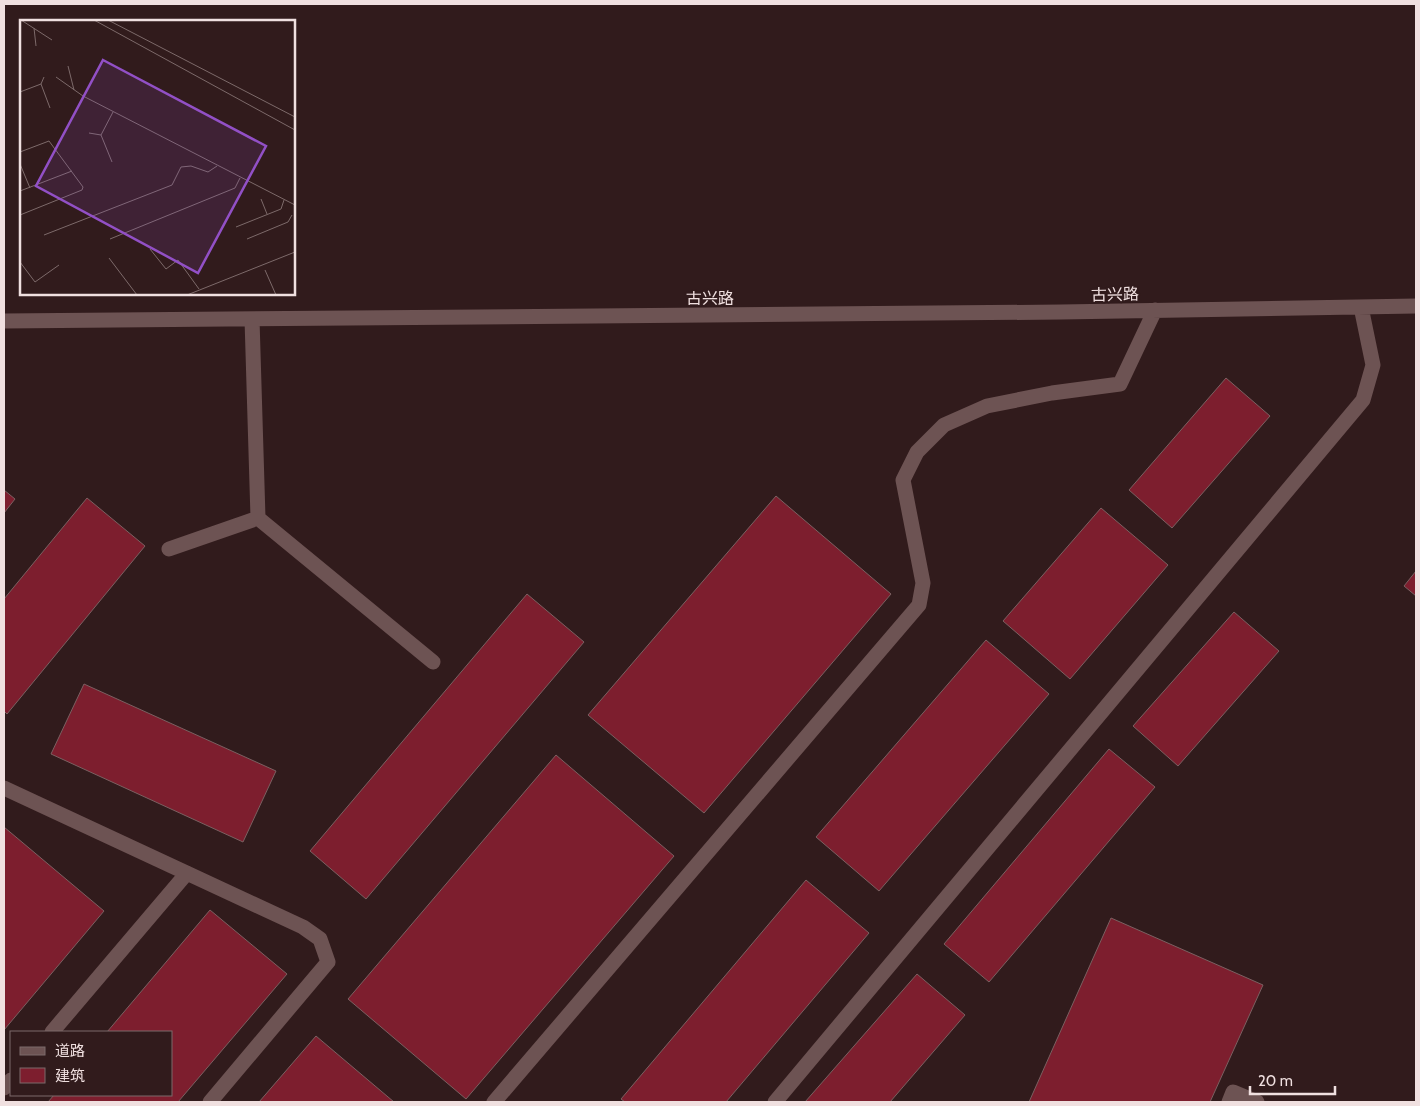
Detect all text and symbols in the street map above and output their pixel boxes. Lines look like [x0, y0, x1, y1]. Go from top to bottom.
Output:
inset map [20, 20, 295, 295]
street label: 古兴路 [1091, 285, 1139, 304]
street label: 古兴路 [686, 289, 734, 308]
legend [10, 1031, 172, 1096]
text: 道路 [55, 1042, 85, 1060]
scale bar [1250, 1064, 1335, 1096]
text: 建筑 [55, 1067, 85, 1085]
text: 20 m [1258, 1072, 1293, 1090]

